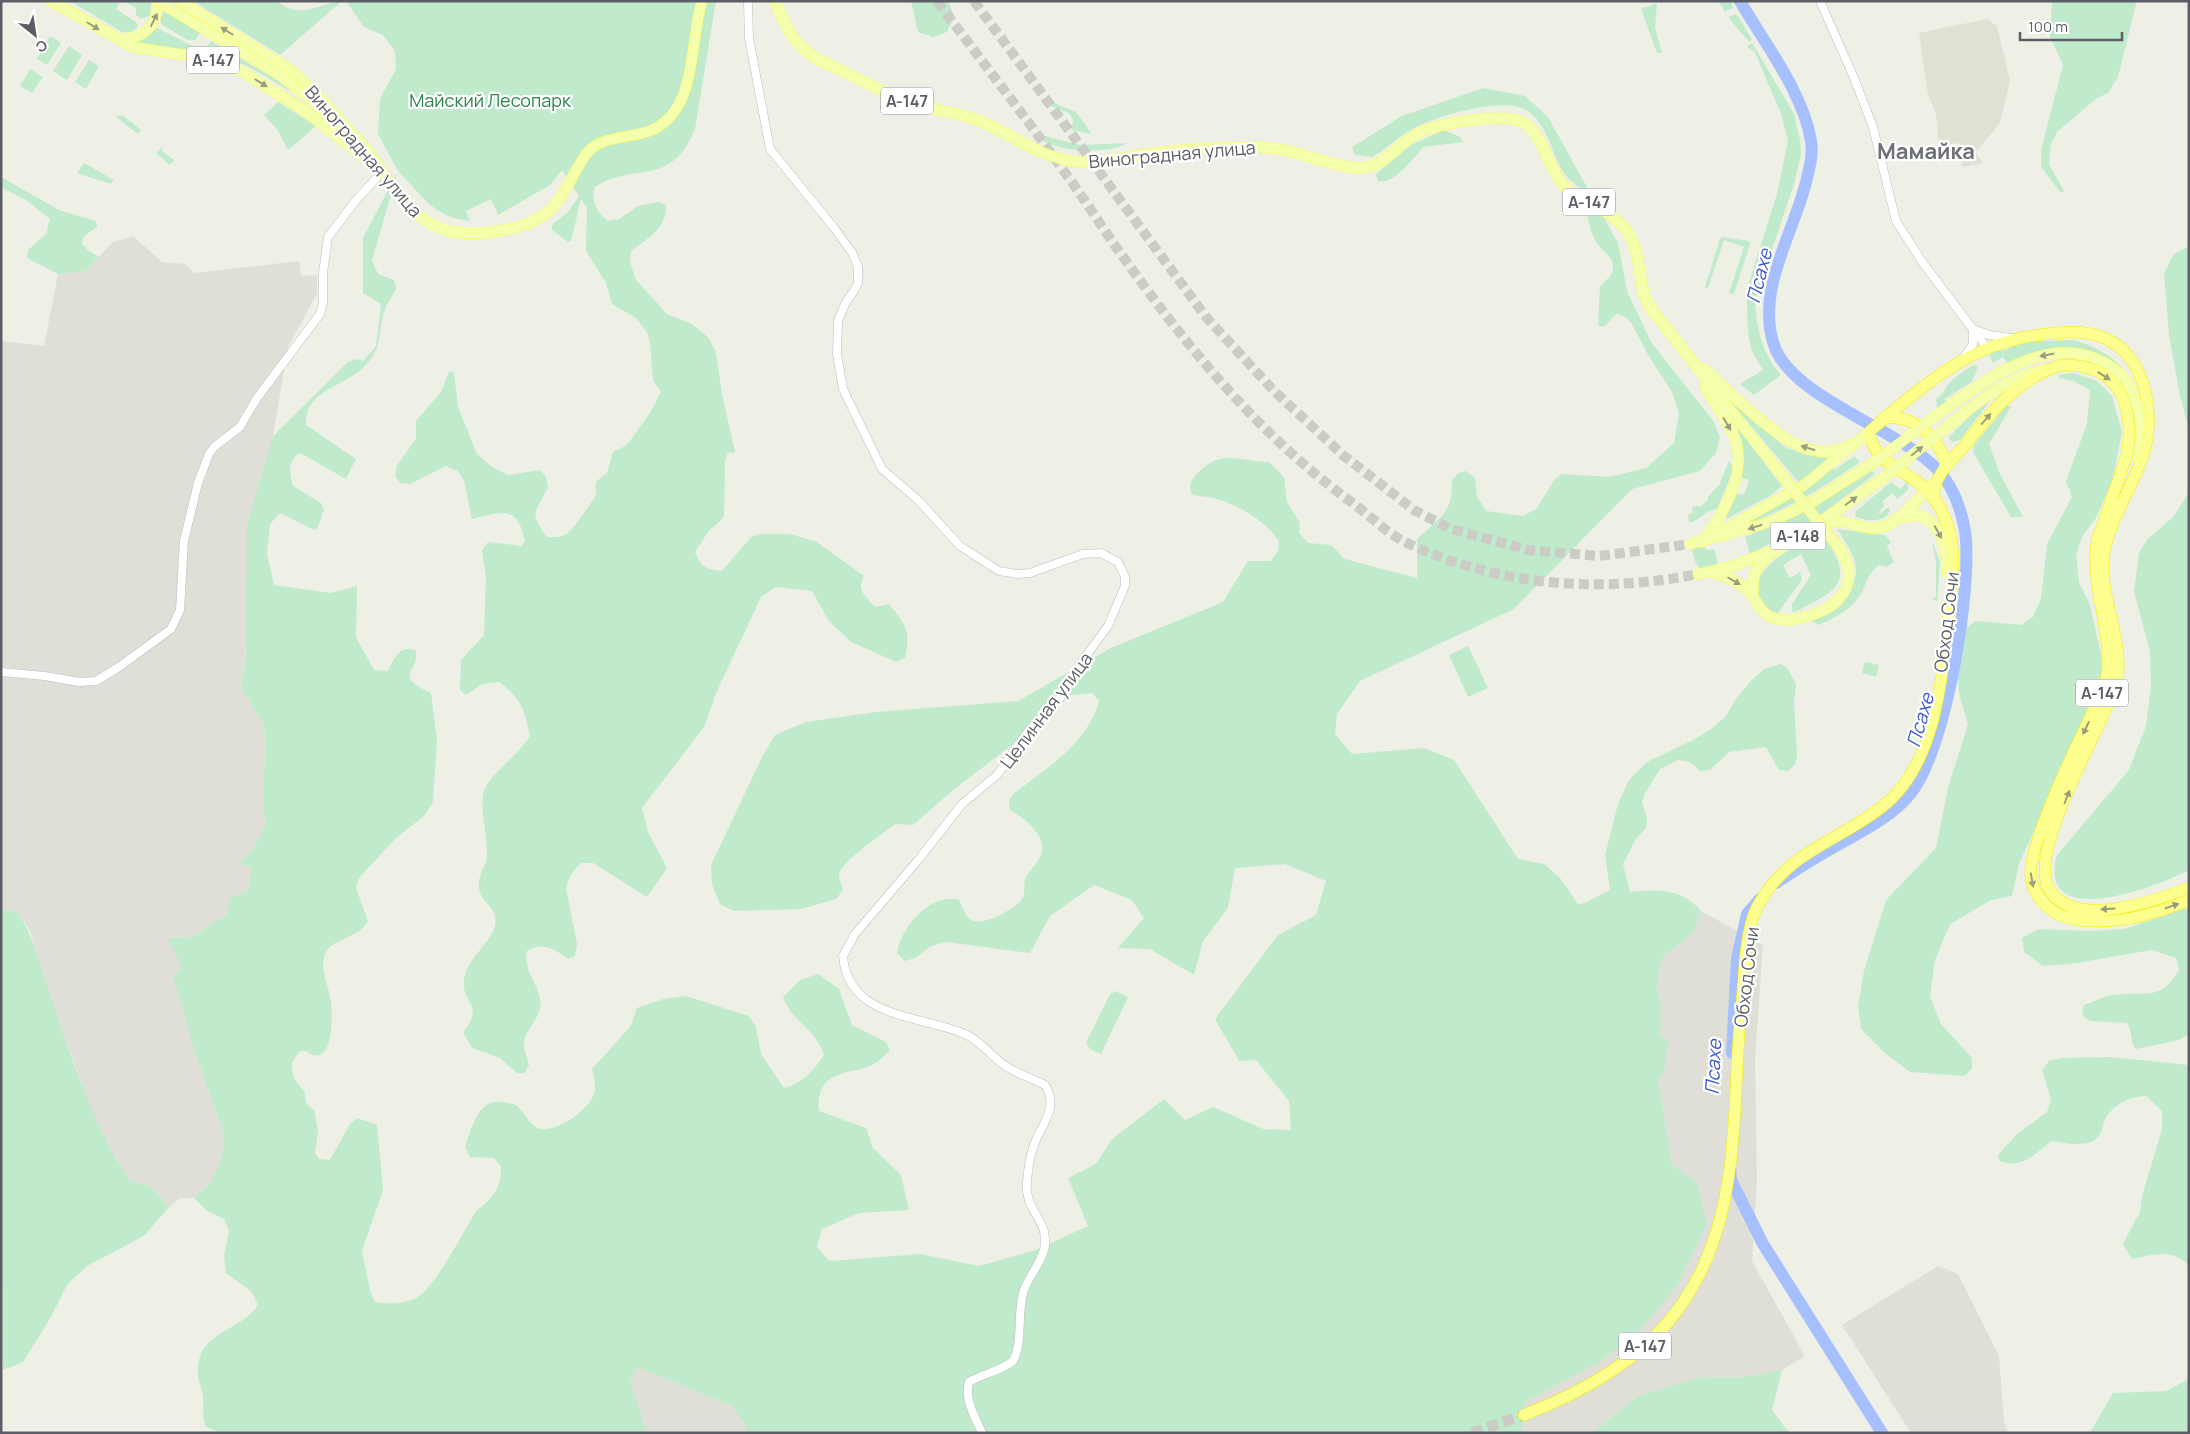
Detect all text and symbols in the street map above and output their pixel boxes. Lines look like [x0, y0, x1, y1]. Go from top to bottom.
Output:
north arrow [10, 10, 60, 60]
scale bar [2020, 10, 2122, 42]
one-way arrow [150, 13, 158, 27]
text: 100 m [2028, 16, 2068, 37]
one-way arrow [87, 21, 100, 30]
one-way arrow [220, 26, 233, 36]
text: С [33, 36, 51, 58]
road number: А-147 [187, 46, 239, 74]
one-way arrow [255, 78, 268, 87]
street label: Виноградная улица [300, 80, 428, 222]
park label: Майский Лесопарк [409, 88, 572, 112]
road number: А-147 [881, 88, 933, 114]
street label: Виноградная улица [1088, 135, 1256, 173]
district label: Мамайка [1877, 136, 1975, 166]
road number: А-147 [1563, 188, 1615, 216]
water label: Псахе [1740, 244, 1779, 306]
one-way arrow [2039, 351, 2054, 359]
one-way arrow [2097, 371, 2111, 380]
one-way arrow [1980, 412, 1991, 425]
one-way arrow [1722, 417, 1731, 430]
one-way arrow [1800, 443, 1815, 451]
one-way arrow [1910, 445, 1923, 456]
one-way arrow [1845, 496, 1858, 506]
road number: А-148 [1770, 522, 1826, 550]
one-way arrow [1748, 524, 1763, 531]
one-way arrow [1934, 524, 1942, 539]
street label: Обход Сочи [1928, 570, 1964, 674]
one-way arrow [1726, 577, 1741, 585]
street label: Целинная улица [994, 647, 1098, 773]
road number: А-147 [2076, 680, 2128, 706]
water label: Псахе [1900, 688, 1941, 750]
one-way arrow [2081, 721, 2089, 735]
one-way arrow [2063, 790, 2071, 804]
one-way arrow [2029, 872, 2037, 888]
one-way arrow [2165, 902, 2180, 909]
one-way arrow [2100, 905, 2116, 913]
street label: Обход Сочи [1728, 925, 1764, 1029]
water label: Псахе [1699, 1037, 1728, 1095]
road number: А-147 [1619, 1332, 1671, 1360]

